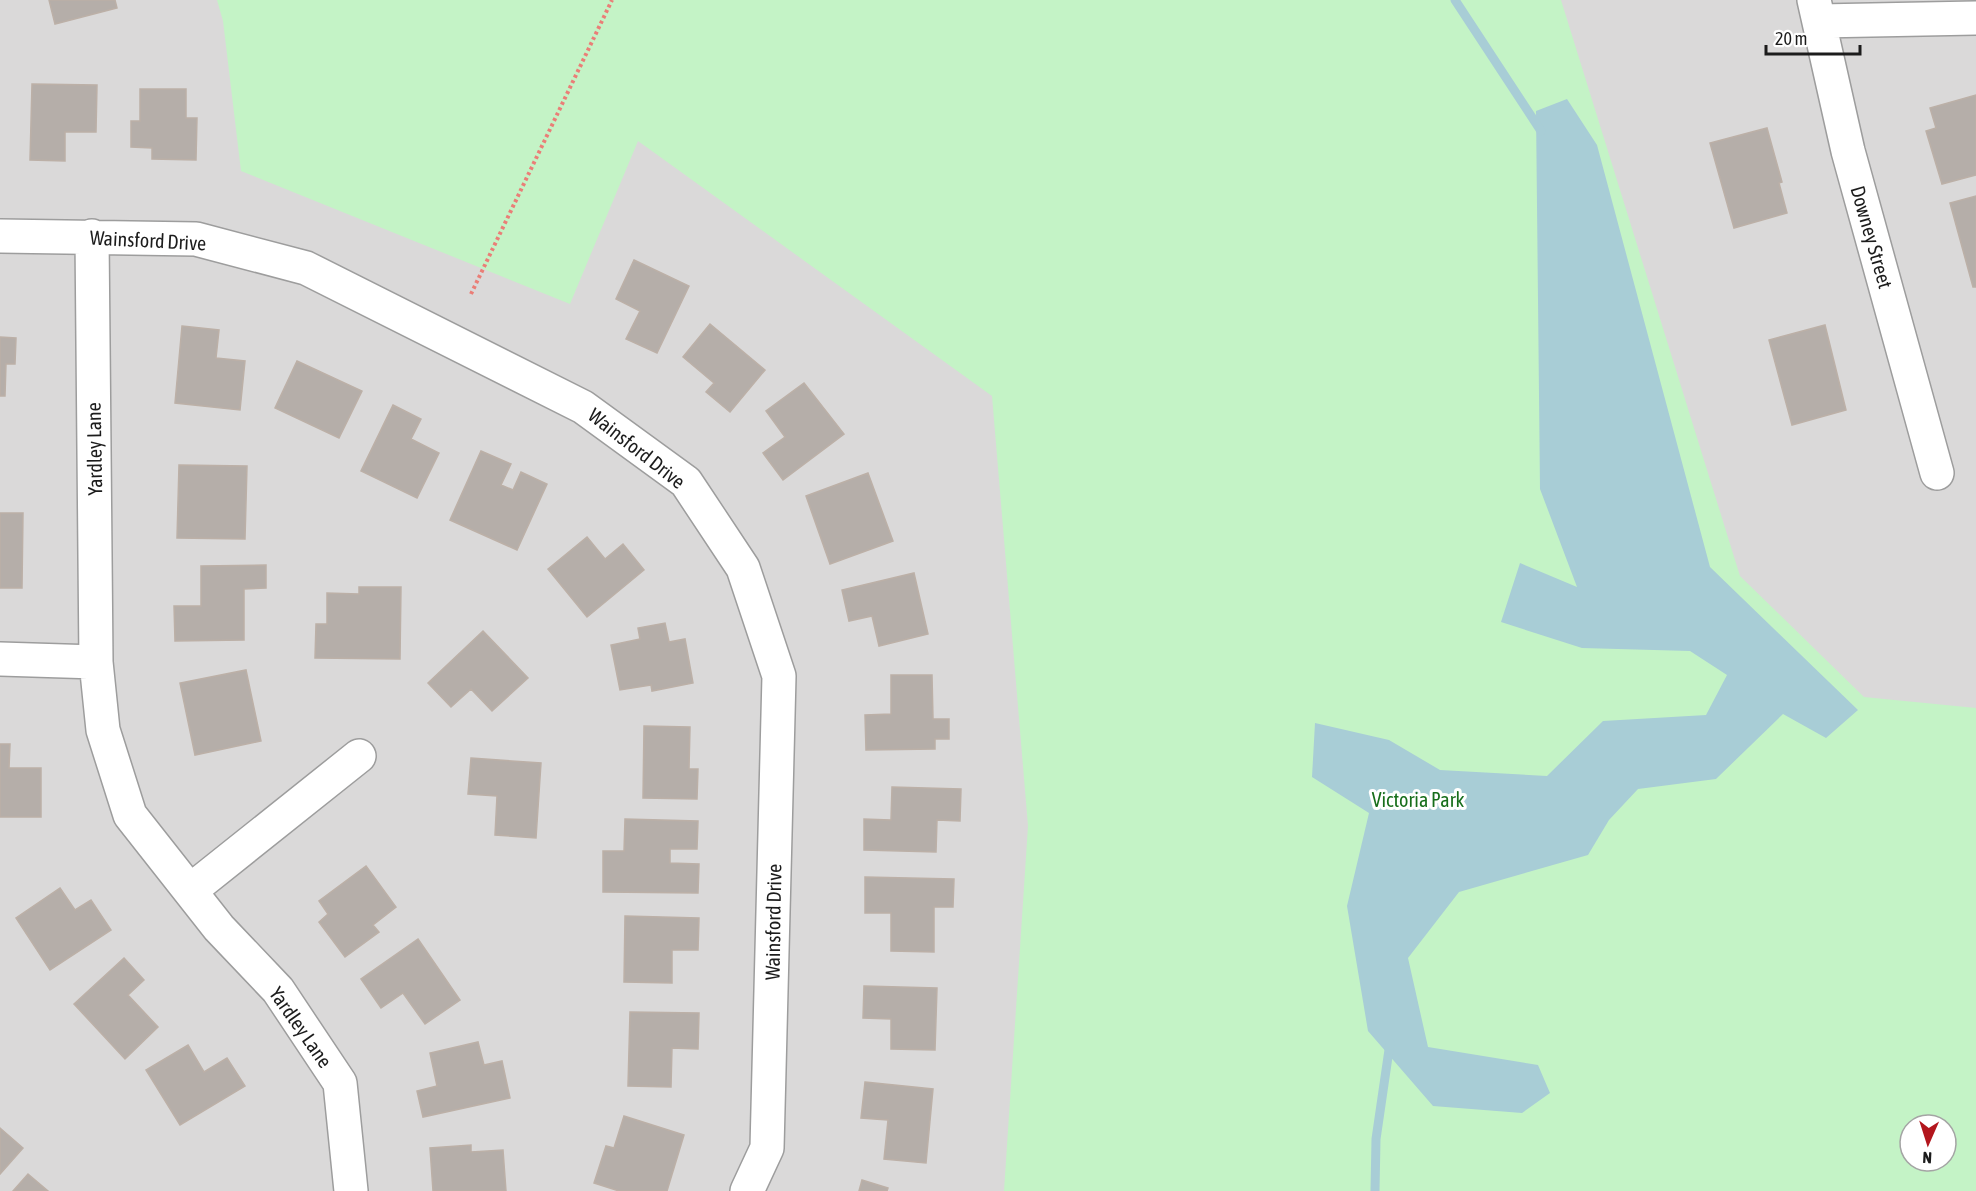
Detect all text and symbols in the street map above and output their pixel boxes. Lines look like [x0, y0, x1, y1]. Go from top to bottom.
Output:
scale bar [1766, 18, 1860, 56]
text: 20 m [1775, 28, 1807, 49]
street label: Downey Street [1846, 183, 1898, 291]
street label: Wainsford Drive [89, 225, 207, 255]
street label: Yardley Lane [82, 402, 106, 496]
street label: Wainsford Drive [584, 403, 690, 493]
park label: Victoria Park [1372, 788, 1465, 811]
street label: Wainsford Drive [760, 864, 786, 980]
street label: Yardley Lane [265, 982, 337, 1072]
north arrow [1898, 1113, 1958, 1173]
text: N [1922, 1149, 1932, 1167]

